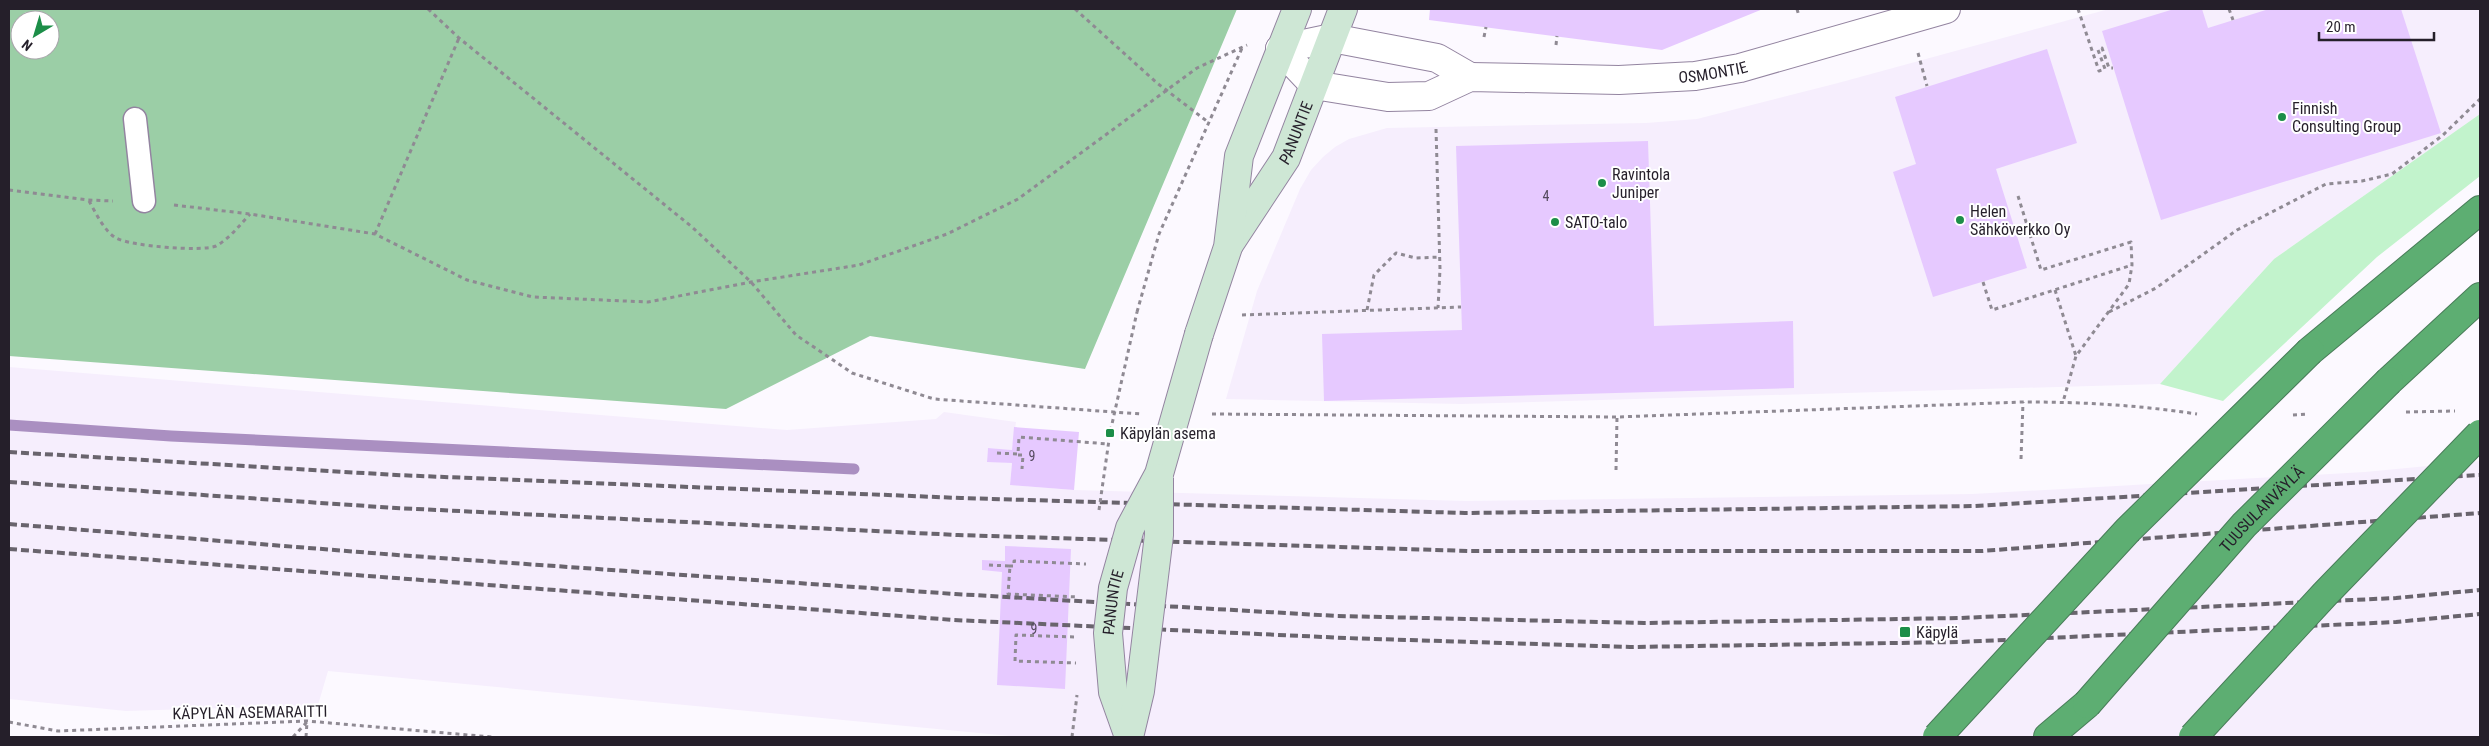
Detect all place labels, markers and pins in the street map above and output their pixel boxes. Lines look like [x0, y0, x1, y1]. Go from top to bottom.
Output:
place label: Finnish Consulting Group [2292, 99, 2401, 136]
marker: Finnish Consulting Group [2276, 111, 2288, 123]
place label: Ravintola Juniper [1612, 165, 1670, 202]
marker: Ravintola Juniper [1596, 177, 1608, 189]
place label: Helen Sähköverkko Oy [1970, 202, 2071, 239]
place label: SATO-talo [1565, 213, 1627, 232]
marker: Helen Sähköverkko Oy [1954, 214, 1966, 226]
marker: SATO-talo [1549, 216, 1561, 228]
place label: Käpylän asema [1120, 424, 1216, 443]
marker: Käpylän asema [1104, 427, 1116, 439]
place label: Käpylä [1916, 623, 1958, 642]
marker: Käpylä [1898, 625, 1912, 639]

